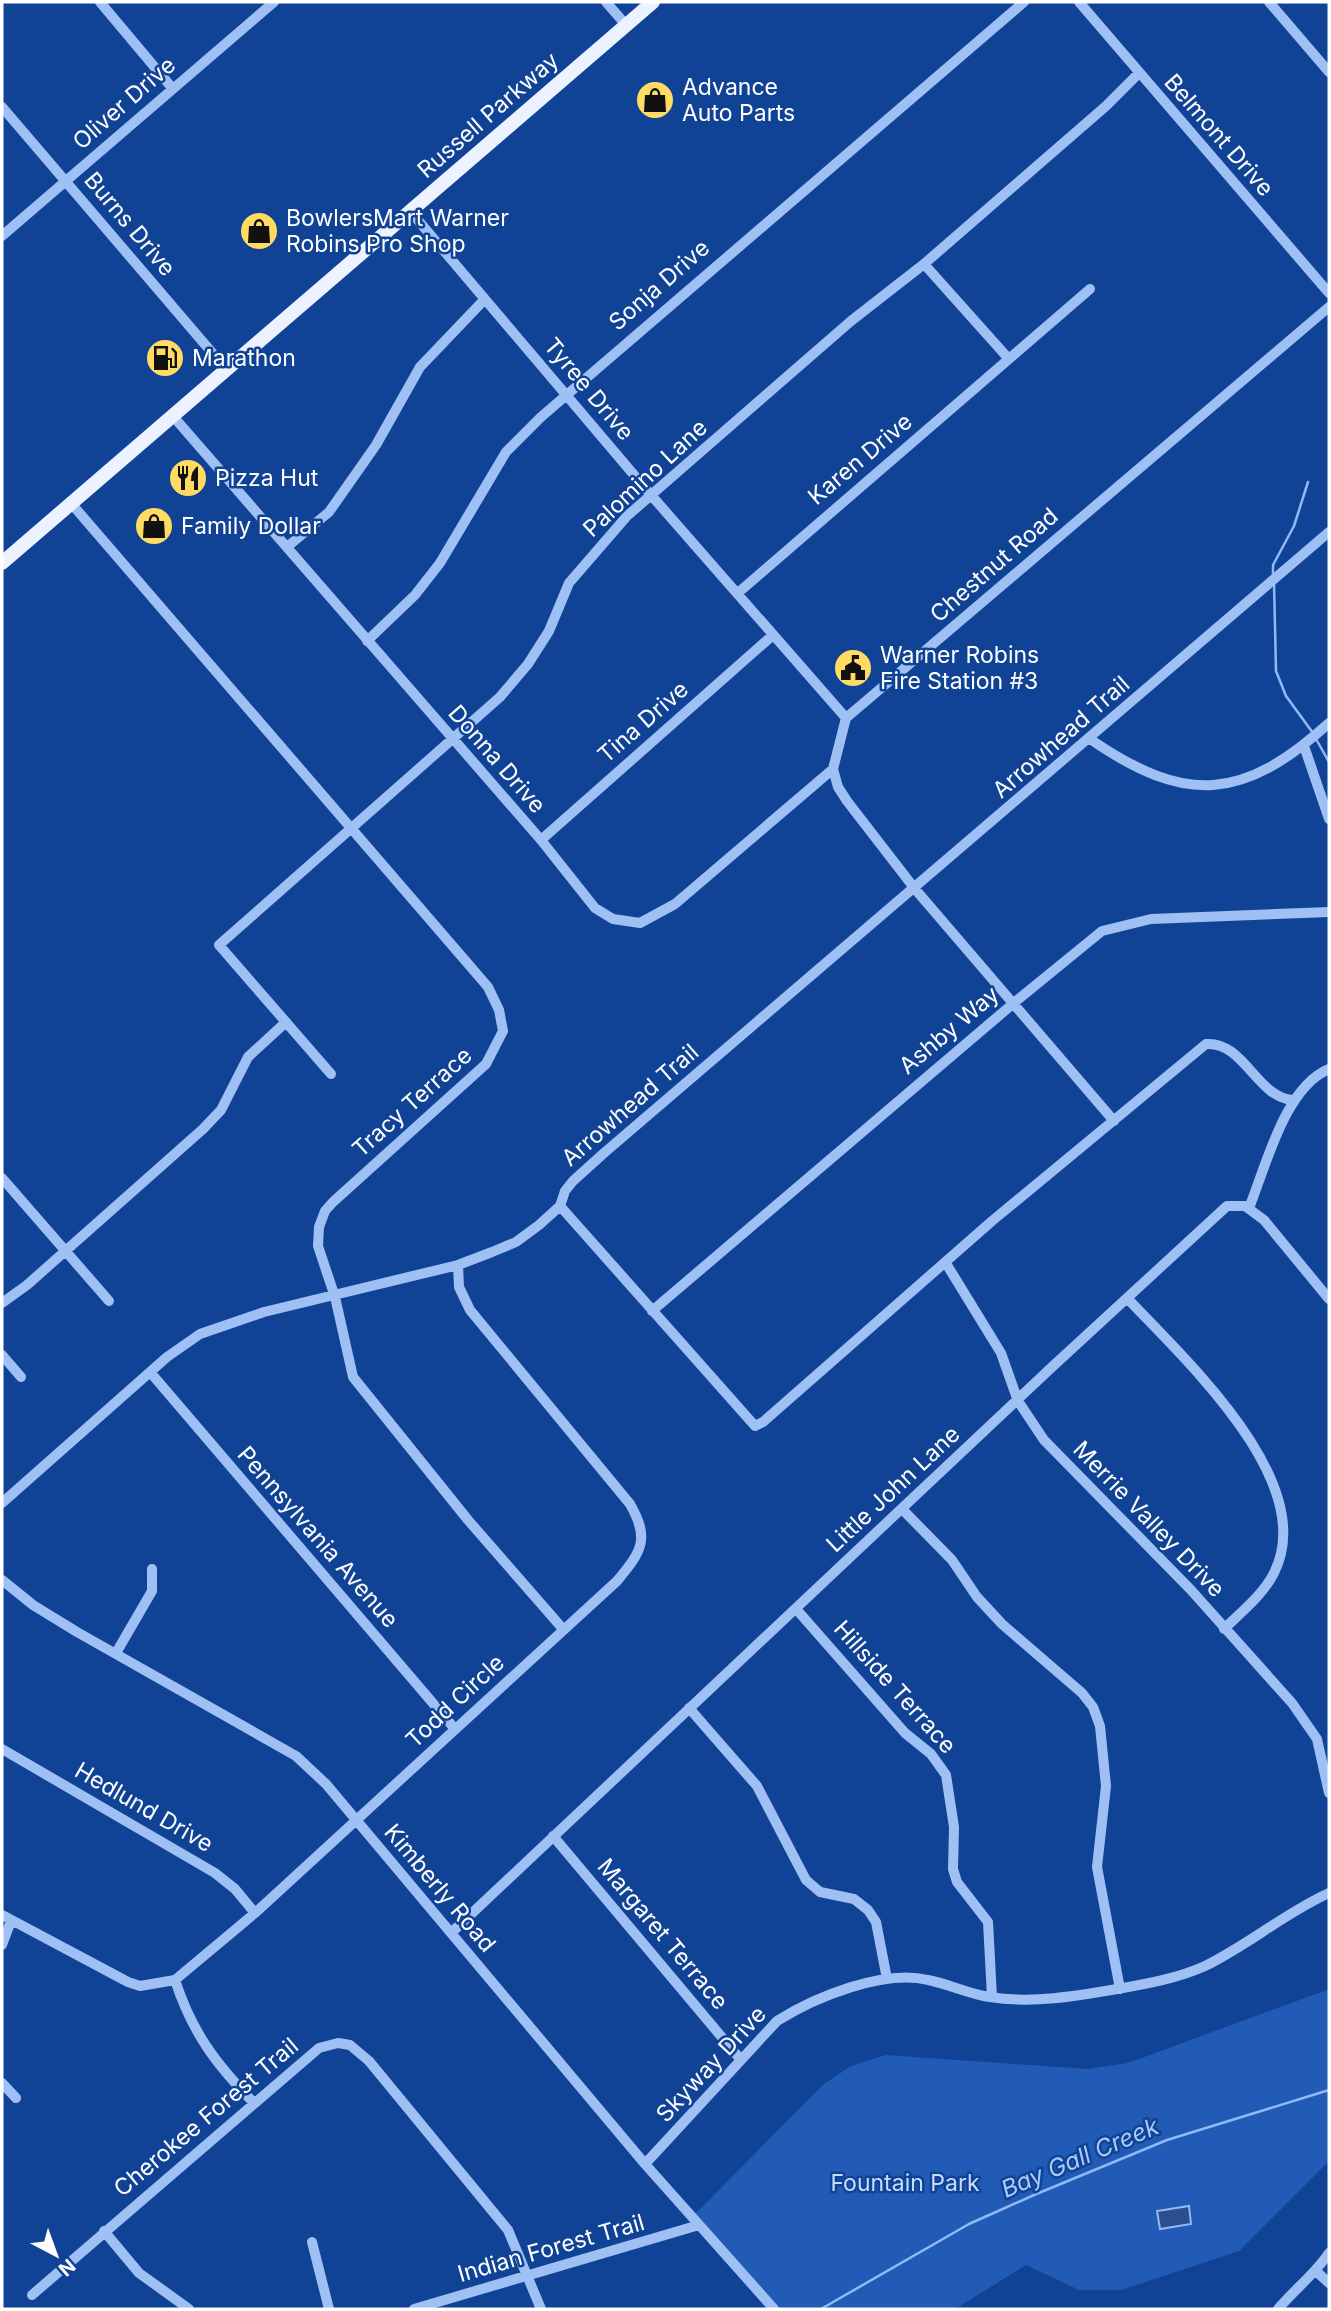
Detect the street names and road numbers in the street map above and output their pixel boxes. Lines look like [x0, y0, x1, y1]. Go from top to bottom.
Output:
street label: Russell Parkway [412, 46, 564, 184]
street label: Oliver Drive [67, 51, 181, 155]
street label: Belmont Drive [1158, 68, 1280, 202]
street label: Burns Drive [78, 166, 182, 282]
street label: Sonja Drive [603, 234, 715, 336]
street label: Tyree Drive [538, 332, 640, 446]
street label: Karen Drive [802, 407, 918, 511]
street label: Palomino Lane [577, 413, 713, 543]
street label: Chestnut Road [924, 502, 1064, 628]
street label: Arrowhead Trail [987, 670, 1135, 804]
street label: Tina Drive [592, 675, 694, 769]
street label: Donna Drive [442, 699, 552, 819]
street label: Ashby Way [893, 980, 1005, 1080]
street label: Arrowhead Trail [556, 1038, 704, 1172]
street label: Tracy Terrace [347, 1041, 477, 1163]
street label: Little John Lane [821, 1420, 965, 1558]
street label: Merrie Valley Drive [1067, 1435, 1231, 1603]
street label: Pennsylvania Avenue [232, 1441, 404, 1633]
street label: Hillside Terrace [828, 1615, 962, 1759]
street label: Todd Circle [400, 1648, 510, 1754]
street label: Hedlund Drive [70, 1756, 218, 1858]
street label: Kimberly Road [378, 1818, 502, 1958]
street label: Margaret Terrace [592, 1853, 734, 2015]
street label: Skyway Drive [650, 2000, 772, 2128]
street label: Cherokee Forest Trail [108, 2032, 304, 2202]
street label: Indian Forest Trail [454, 2208, 648, 2288]

